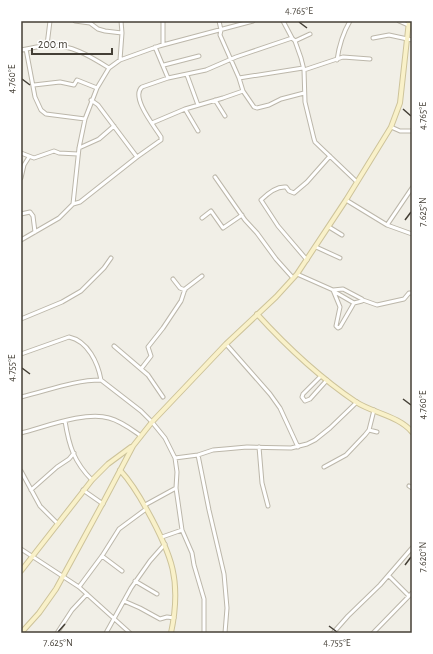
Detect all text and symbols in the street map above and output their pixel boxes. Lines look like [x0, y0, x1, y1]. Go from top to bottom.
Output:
text: 4.765°E [285, 6, 313, 16]
scale bar [32, 30, 112, 56]
text: 200 m [38, 38, 68, 50]
text: 4.760°E [7, 64, 17, 94]
text: 4.765°E [418, 102, 428, 130]
text: 7.625°N [418, 197, 428, 227]
text: 4.755°E [7, 354, 17, 382]
text: 4.760°E [418, 390, 428, 420]
text: 7.620°N [418, 542, 428, 572]
text: 7.625°N [43, 638, 73, 648]
text: 4.755°E [323, 638, 351, 648]

